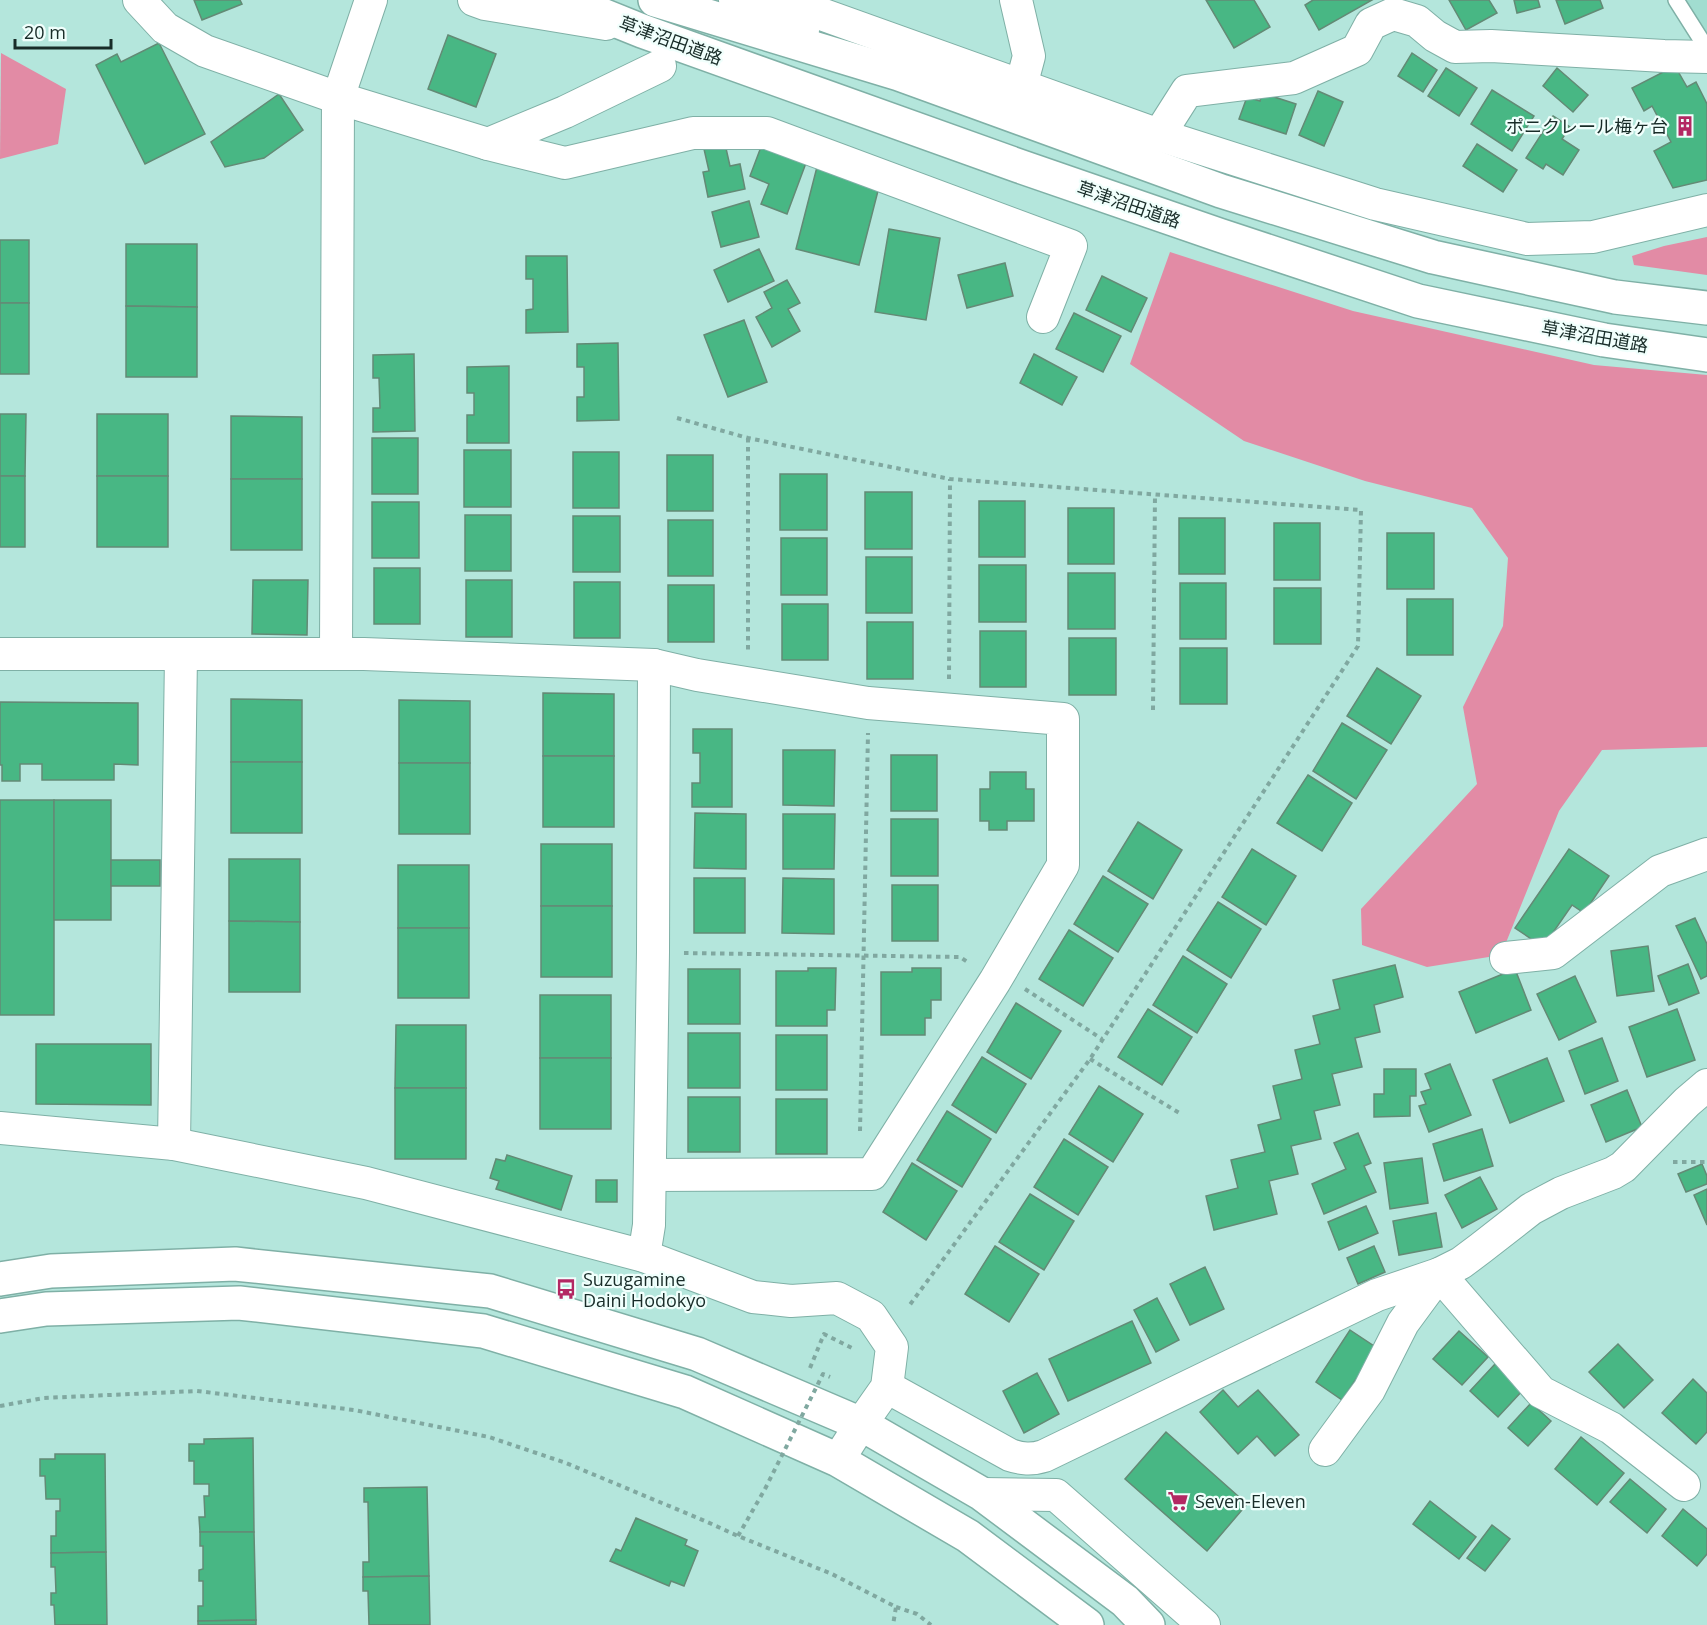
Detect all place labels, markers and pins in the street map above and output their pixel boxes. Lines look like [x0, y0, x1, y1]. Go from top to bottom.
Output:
place label: ポニクレール梅ヶ台 [1506, 114, 1668, 138]
building icon: ポニクレール梅ヶ台 [1673, 114, 1697, 138]
place label: Suzugamine Daini Hodokyo [583, 1267, 706, 1312]
bus stop icon: Suzugamine Daini Hodokyo [554, 1277, 578, 1301]
supermarket icon: Seven-Eleven [1166, 1489, 1190, 1513]
place label: Seven-Eleven [1195, 1489, 1306, 1513]

